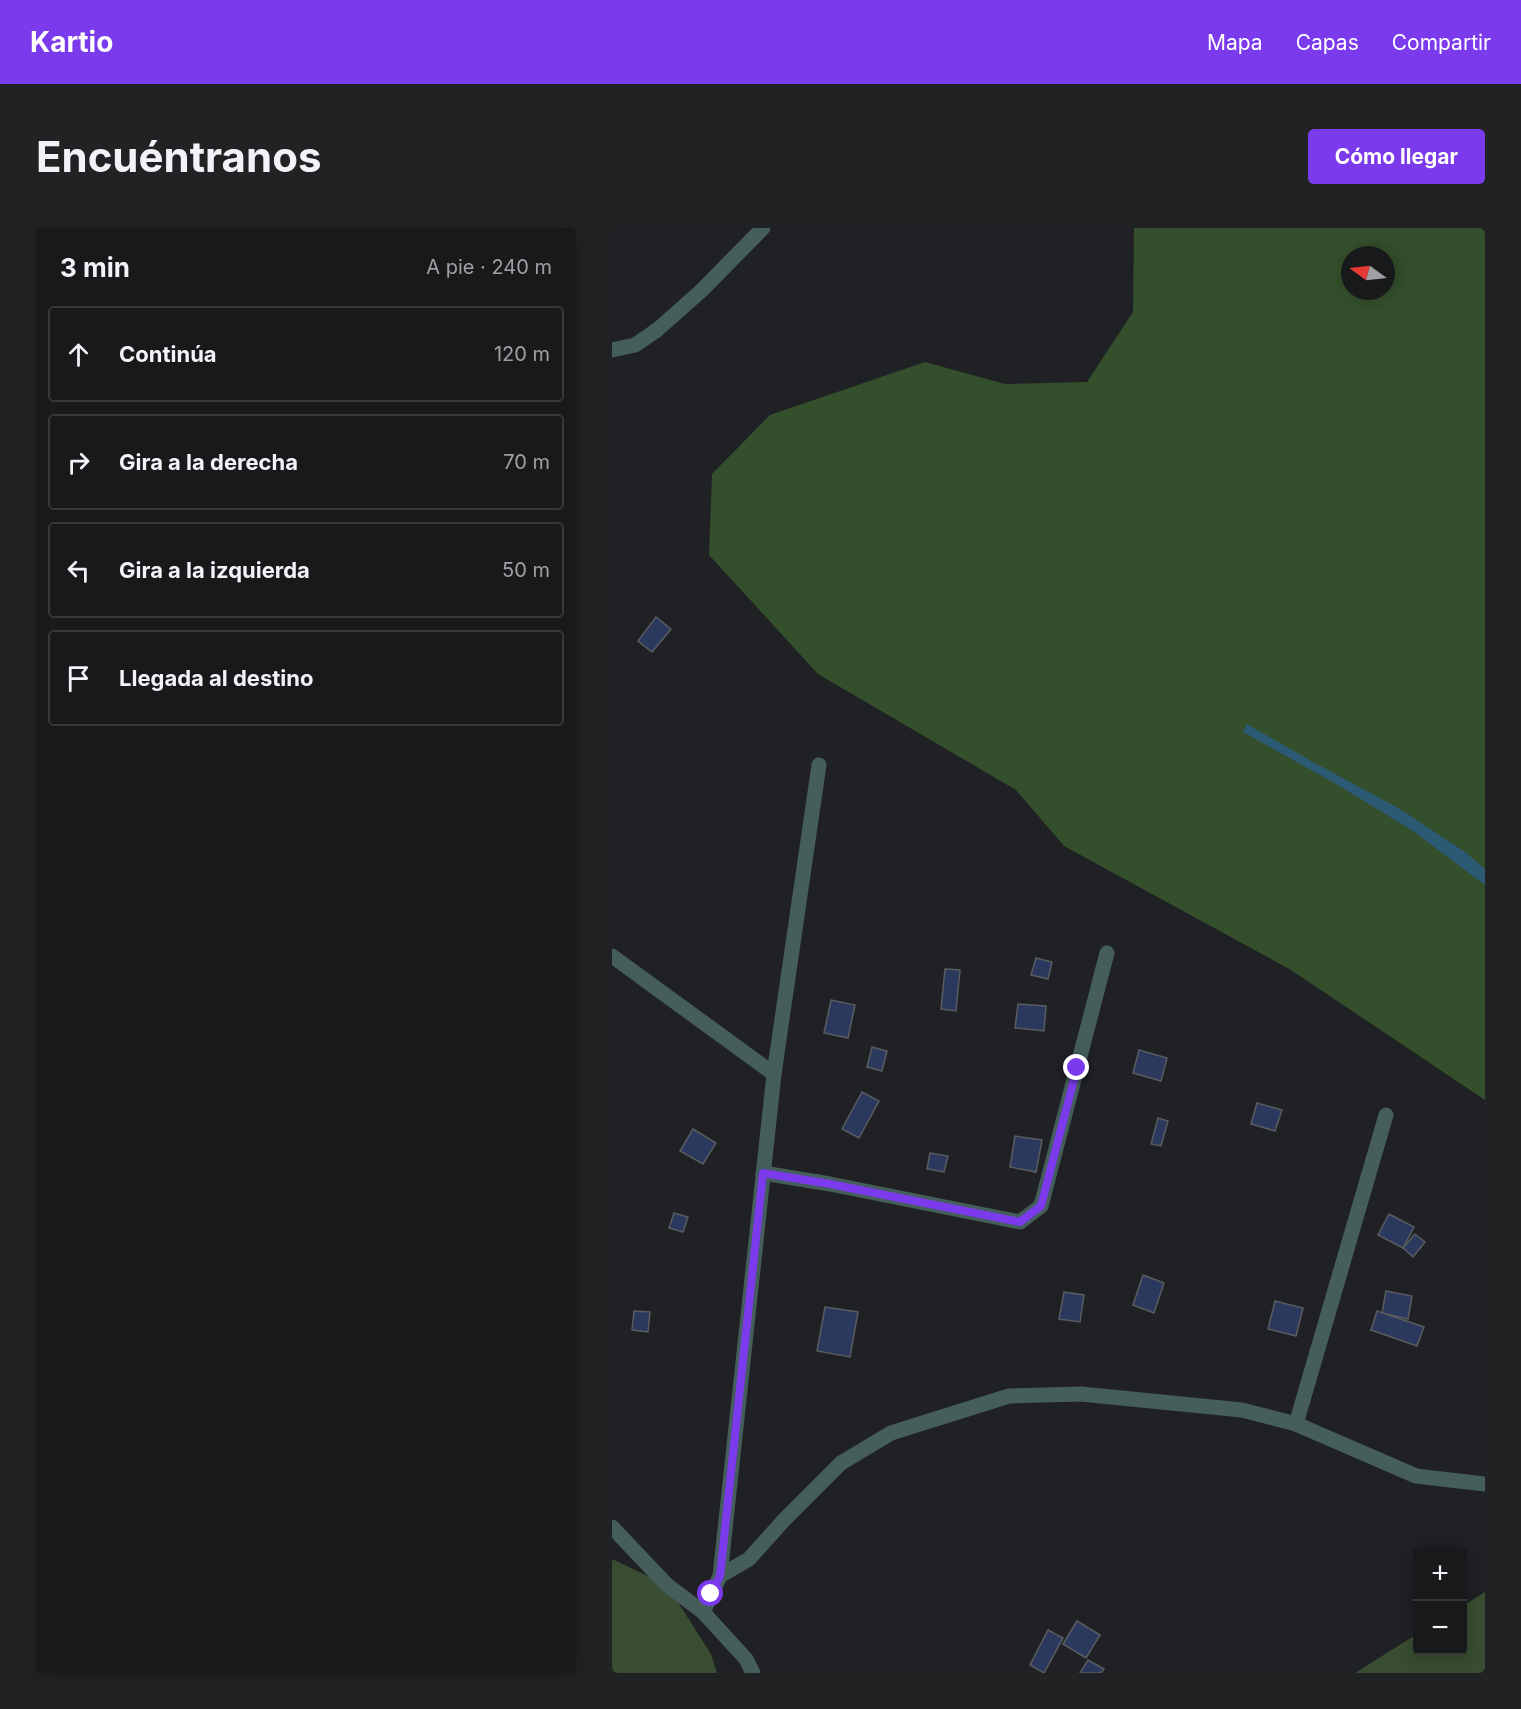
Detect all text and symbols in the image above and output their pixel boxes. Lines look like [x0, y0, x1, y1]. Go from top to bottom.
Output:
text: Kartio [30, 25, 113, 59]
text: Mapa [1207, 30, 1263, 55]
text: Capas [1296, 30, 1359, 55]
text: Compartir [1392, 30, 1491, 55]
button: Cómo llegar [1308, 129, 1485, 184]
text: Encuéntranos [36, 131, 321, 182]
north arrow [1341, 246, 1395, 300]
text: 3 min [60, 252, 130, 283]
text: A pie · 240 m [426, 255, 552, 279]
icon: ahead [62, 338, 95, 371]
text: Continúa [119, 341, 217, 367]
text: 120 m [494, 342, 550, 366]
icon: right [62, 446, 95, 479]
text: Gira a la derecha [119, 449, 298, 475]
text: 70 m [503, 450, 550, 474]
icon: left [62, 554, 95, 587]
text: Gira a la izquierda [119, 557, 310, 583]
text: 50 m [502, 558, 550, 582]
icon: arrive [62, 662, 95, 695]
text: Llegada al destino [119, 665, 313, 691]
route end [1063, 1054, 1089, 1080]
map controls [1413, 1547, 1467, 1655]
button: + [1413, 1547, 1467, 1601]
route start [697, 1580, 723, 1606]
button: − [1413, 1601, 1467, 1655]

